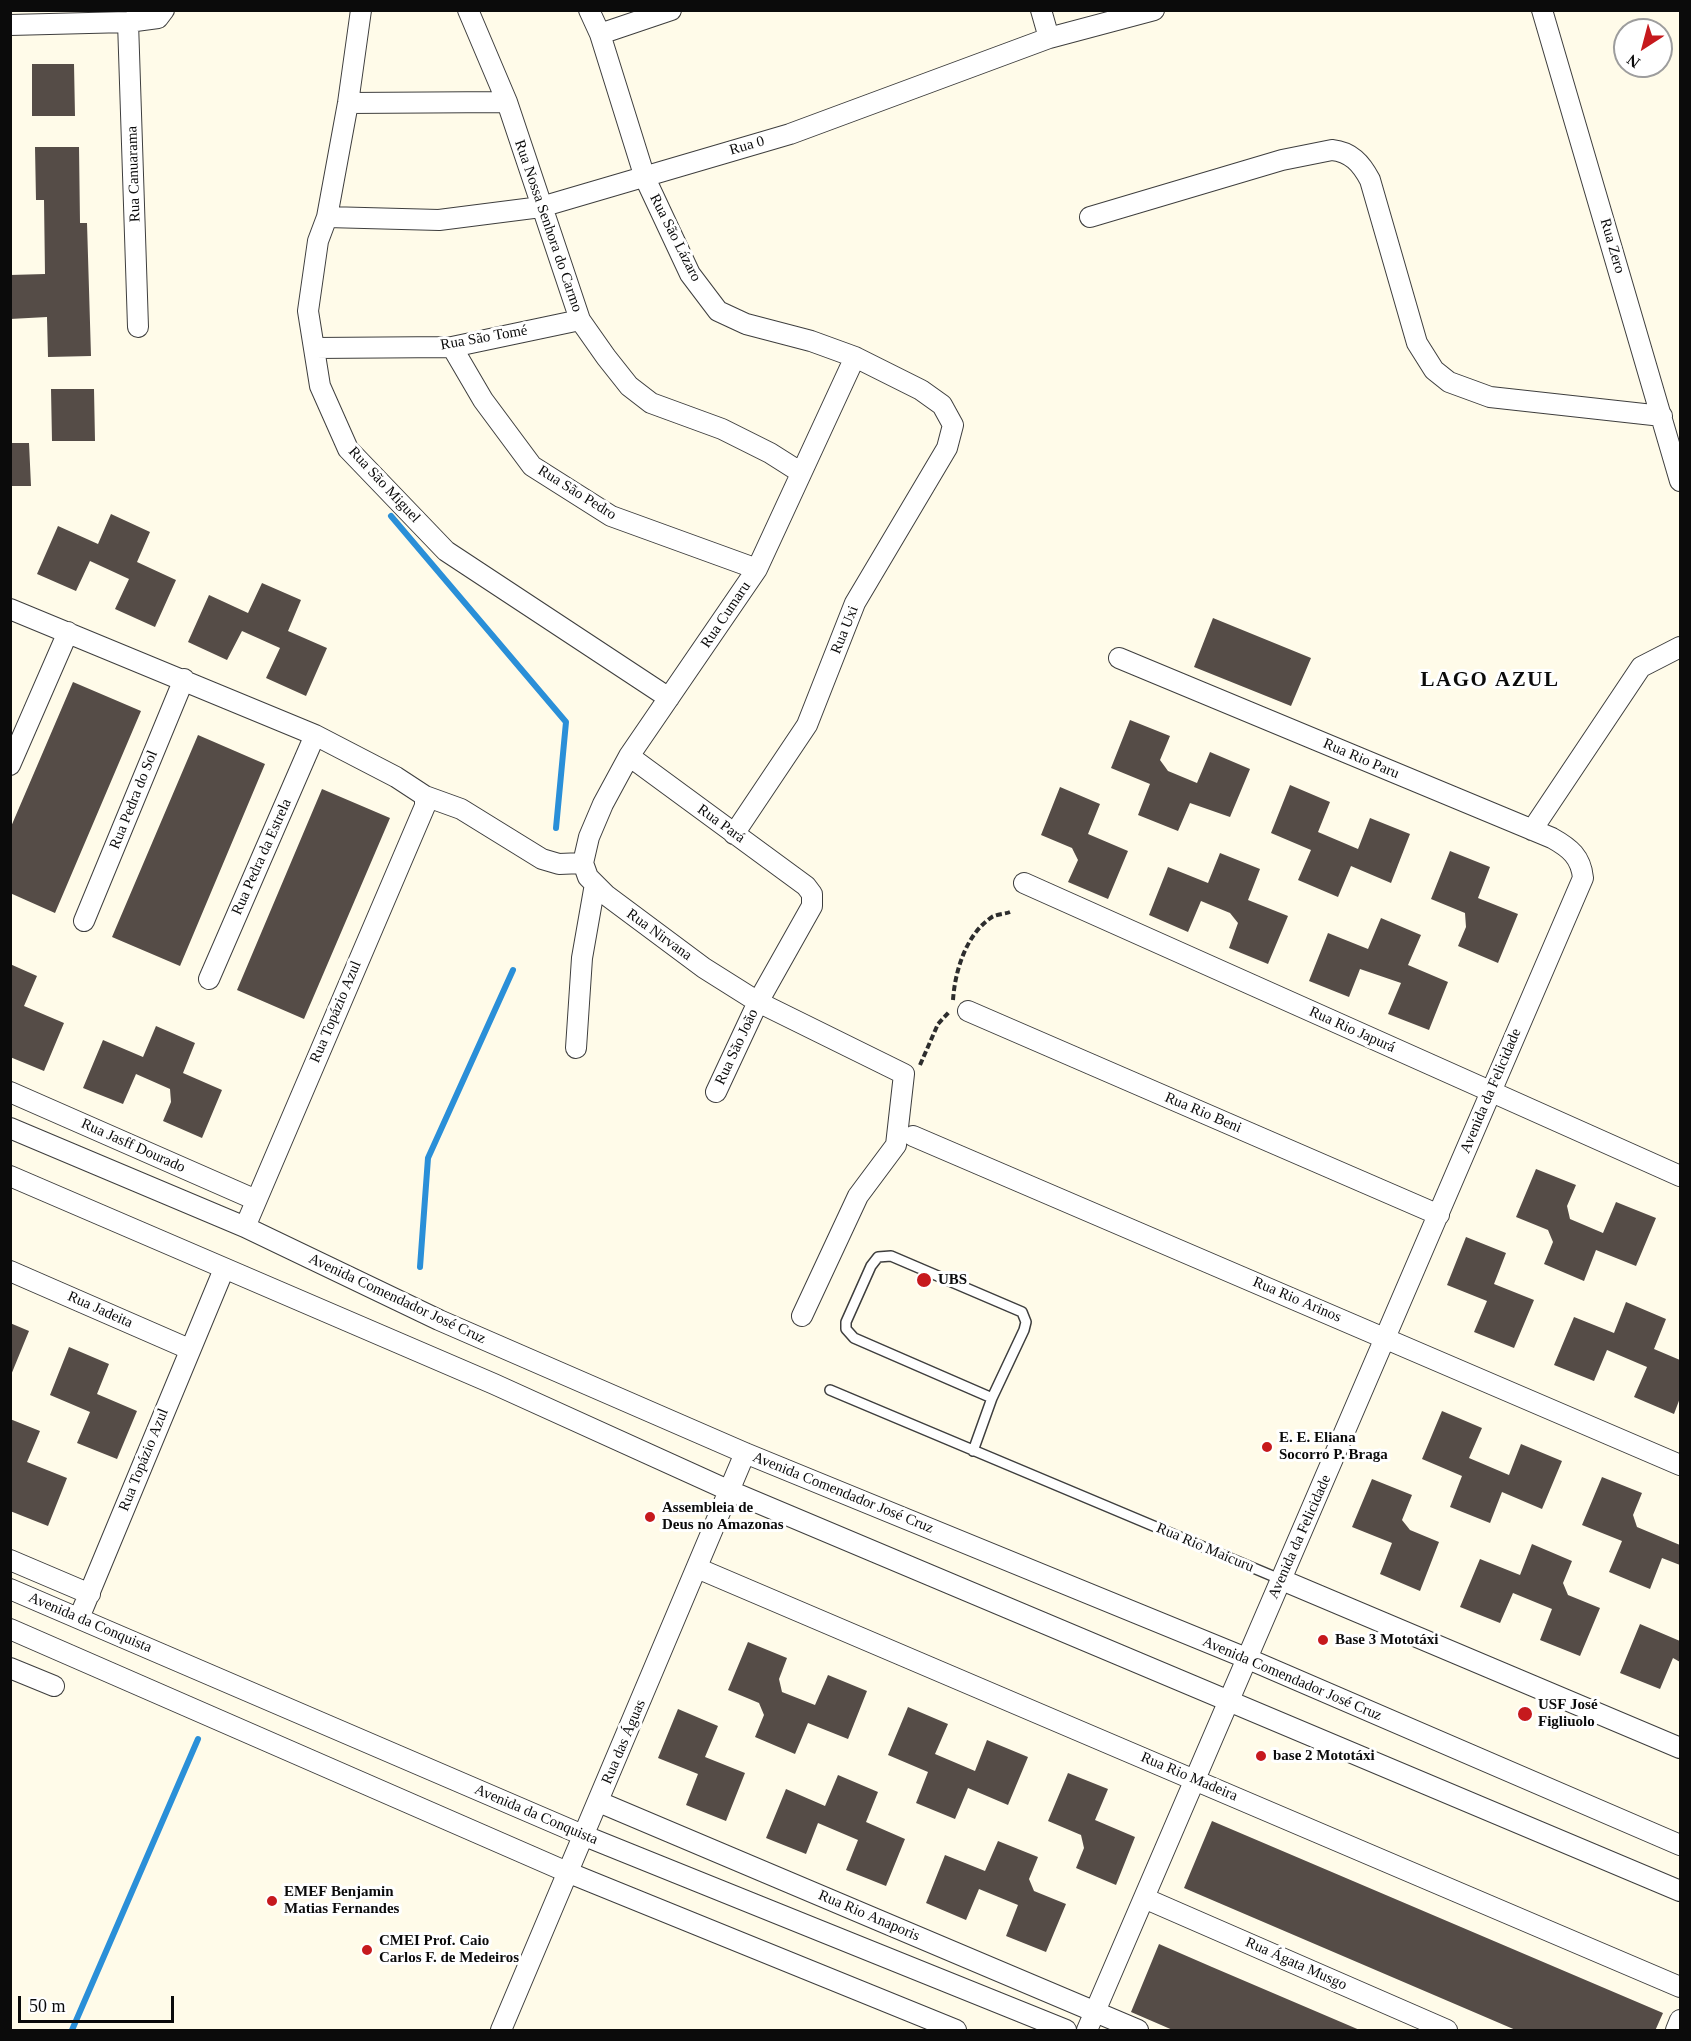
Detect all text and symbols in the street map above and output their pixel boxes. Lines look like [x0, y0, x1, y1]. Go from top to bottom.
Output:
north arrow [1613, 18, 1673, 78]
text: N [1624, 51, 1643, 72]
street label: Rua Canuarama [123, 126, 145, 222]
street label: Rua 0 [727, 132, 767, 160]
street label: Rua Nossa Senhora do Carmo [510, 138, 586, 314]
street label: Rua São Lázaro [645, 191, 705, 285]
street label: Rua Zero [1596, 216, 1628, 276]
street label: Rua São Tomé [439, 321, 529, 355]
street label: Rua São Miguel [344, 443, 424, 527]
street label: Rua São Pedro [534, 462, 620, 524]
street label: Rua Cumaru [697, 578, 755, 652]
street label: Rua Uxi [827, 603, 863, 657]
district label: LAGO AZUL [1421, 668, 1559, 694]
street label: Rua Rio Paru [1320, 735, 1402, 783]
street label: Rua Pedra do Sol [106, 748, 162, 852]
street label: Rua Pedra da Estrela [228, 796, 296, 918]
street label: Rua Pará [694, 801, 748, 847]
street label: Rua Nirvana [623, 905, 695, 965]
street label: Rua Topázio Azul [306, 958, 366, 1066]
street label: Rua Rio Japurá [1306, 1003, 1398, 1057]
street label: Rua São João [712, 1006, 762, 1088]
street label: Avenida da Felicidade [1457, 1026, 1525, 1156]
street label: Rua Rio Beni [1162, 1089, 1244, 1137]
street label: Rua Jasff Dourado [78, 1115, 188, 1177]
street label: Avenida Comendador José Cruz [306, 1250, 488, 1348]
marker: UBS [915, 1271, 933, 1289]
place label: UBS [938, 1271, 967, 1289]
street label: Rua Rio Arinos [1250, 1273, 1344, 1327]
street label: Rua Jadeita [65, 1288, 135, 1332]
street label: Rua Topázio Azul [115, 1406, 173, 1514]
place label: E. E. Eliana Socorro P. Braga [1279, 1429, 1388, 1464]
marker: E. E. Eliana Socorro P. Braga [1260, 1440, 1274, 1454]
street label: Avenida Comendador José Cruz [750, 1448, 936, 1538]
street label: Avenida da Felicidade [1265, 1472, 1335, 1602]
place label: Assembleia de Deus no Amazonas [662, 1499, 784, 1534]
marker: Assembleia de Deus no Amazonas [643, 1510, 657, 1524]
street label: Rua Rio Maicuru [1154, 1519, 1256, 1577]
street label: Avenida da Conquista [26, 1589, 154, 1657]
place label: Base 3 Mototáxi [1335, 1631, 1438, 1649]
street label: Avenida Comendador José Cruz [1199, 1633, 1385, 1725]
marker: Base 3 Mototáxi [1316, 1633, 1330, 1647]
place label: USF José Figliuolo [1538, 1696, 1598, 1731]
street label: Rua das Águas [598, 1697, 650, 1787]
marker: USF José Figliuolo [1516, 1705, 1534, 1723]
place label: base 2 Mototáxi [1273, 1747, 1375, 1765]
street label: Rua Rio Madeira [1138, 1749, 1240, 1805]
marker: base 2 Mototáxi [1254, 1749, 1268, 1763]
street label: Avenida da Conquista [472, 1781, 600, 1849]
place label: EMEF Benjamin Matias Fernandes [284, 1883, 399, 1918]
street label: Rua Rio Anaporis [816, 1887, 922, 1945]
marker: EMEF Benjamin Matias Fernandes [265, 1894, 279, 1908]
place label: CMEI Prof. Caio Carlos F. de Medeiros [379, 1932, 519, 1967]
street label: Rua Ágata Musgo [1242, 1934, 1350, 1994]
marker: CMEI Prof. Caio Carlos F. de Medeiros [360, 1943, 374, 1957]
scale bar [21, 1984, 177, 2022]
text: 50 m [29, 1996, 66, 2016]

